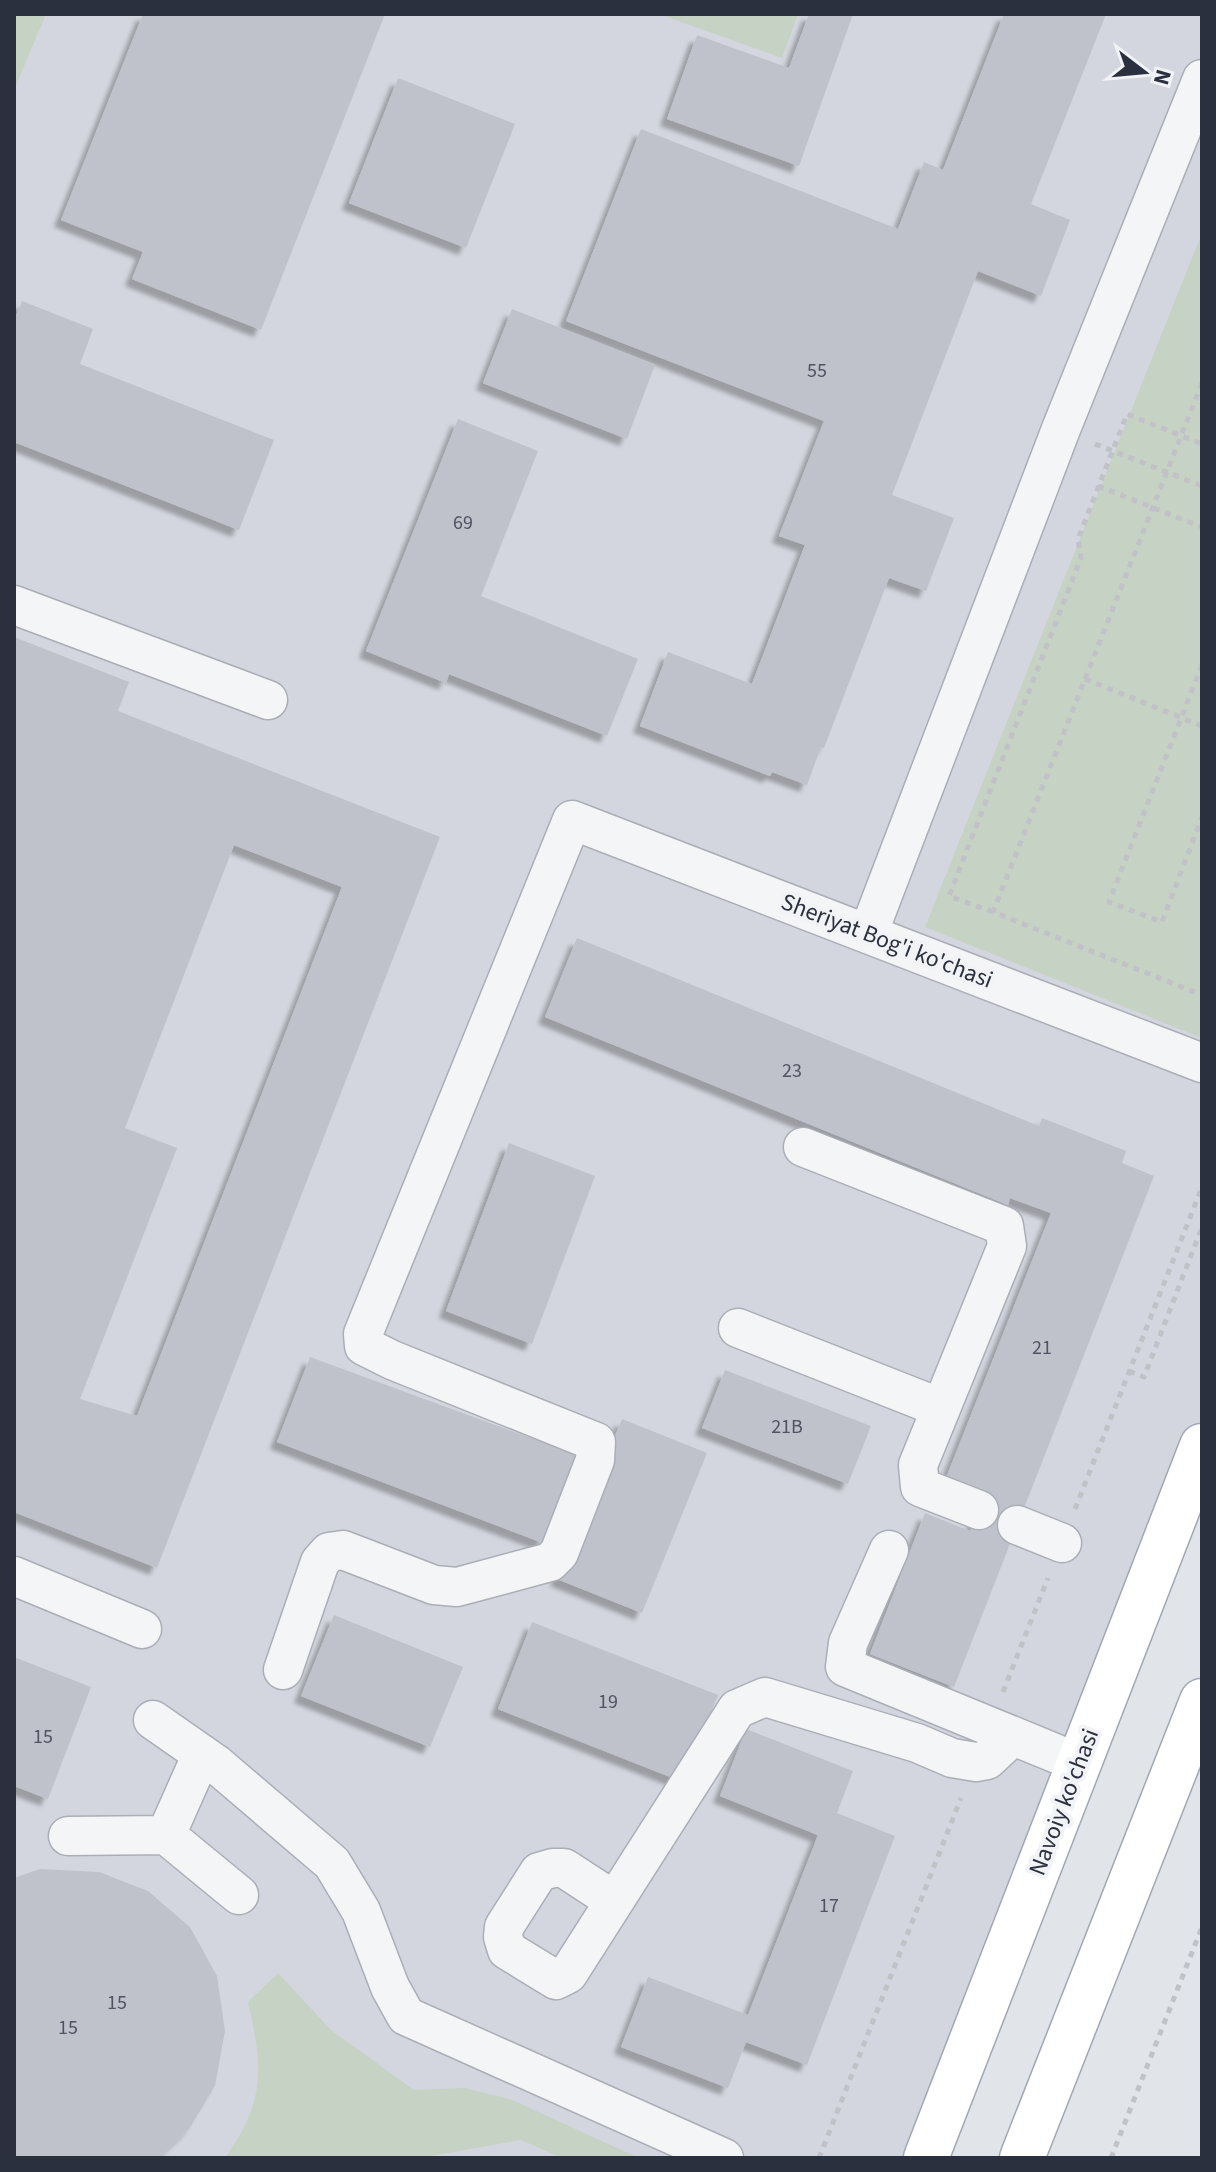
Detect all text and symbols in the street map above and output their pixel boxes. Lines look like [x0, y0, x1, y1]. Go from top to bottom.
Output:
north arrow [1104, 32, 1184, 112]
text: N [1145, 66, 1180, 89]
house number: 55 [807, 357, 827, 385]
house number: 69 [453, 509, 473, 537]
street label: Sheriyat Bog'i ko'chasi [776, 884, 998, 998]
house number: 23 [782, 1057, 802, 1085]
house number: 21 [1032, 1334, 1052, 1362]
house number: 21B [771, 1413, 803, 1441]
house number: 19 [598, 1688, 618, 1716]
house number: 15 [33, 1723, 53, 1751]
street label: Navoiy ko'chasi [1020, 1723, 1108, 1881]
house number: 17 [819, 1892, 839, 1920]
house number: 15 [107, 1989, 127, 2017]
house number: 15 [58, 2014, 78, 2042]

